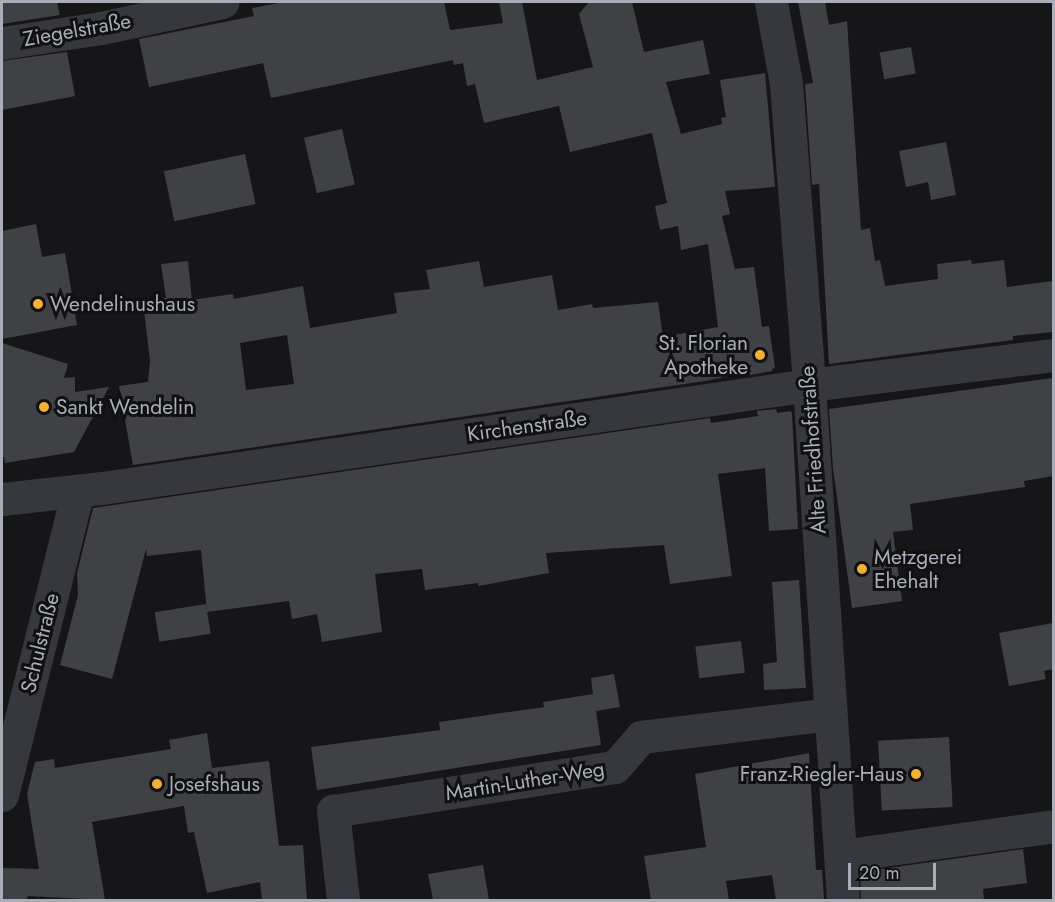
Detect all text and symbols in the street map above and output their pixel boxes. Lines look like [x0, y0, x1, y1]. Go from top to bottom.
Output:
street label: Ziegelstraße [21, 8, 133, 52]
place label: Wendelinushaus [50, 291, 195, 317]
marker: Wendelinushaus [31, 297, 45, 311]
place label: St. Florian Apotheke [658, 330, 748, 380]
marker: St. Florian Apotheke [753, 348, 767, 362]
street label: Alte Friedhofstraße [795, 365, 831, 535]
place label: Sankt Wendelin [56, 394, 194, 420]
marker: Sankt Wendelin [37, 400, 51, 414]
street label: Kirchenstraße [466, 405, 588, 447]
place label: Metzgerei Ehehalt [874, 544, 962, 594]
marker: Metzgerei Ehehalt [855, 562, 869, 576]
street label: Schulstraße [15, 591, 65, 695]
street label: Martin-Luther-Weg [444, 756, 606, 806]
place label: Franz-Riegler-Haus [740, 761, 904, 787]
marker: Franz-Riegler-Haus [909, 767, 923, 781]
place label: Josefshaus [169, 771, 260, 797]
marker: Josefshaus [150, 777, 164, 791]
scale bar [851, 851, 940, 889]
text: 20 m [859, 860, 899, 886]

